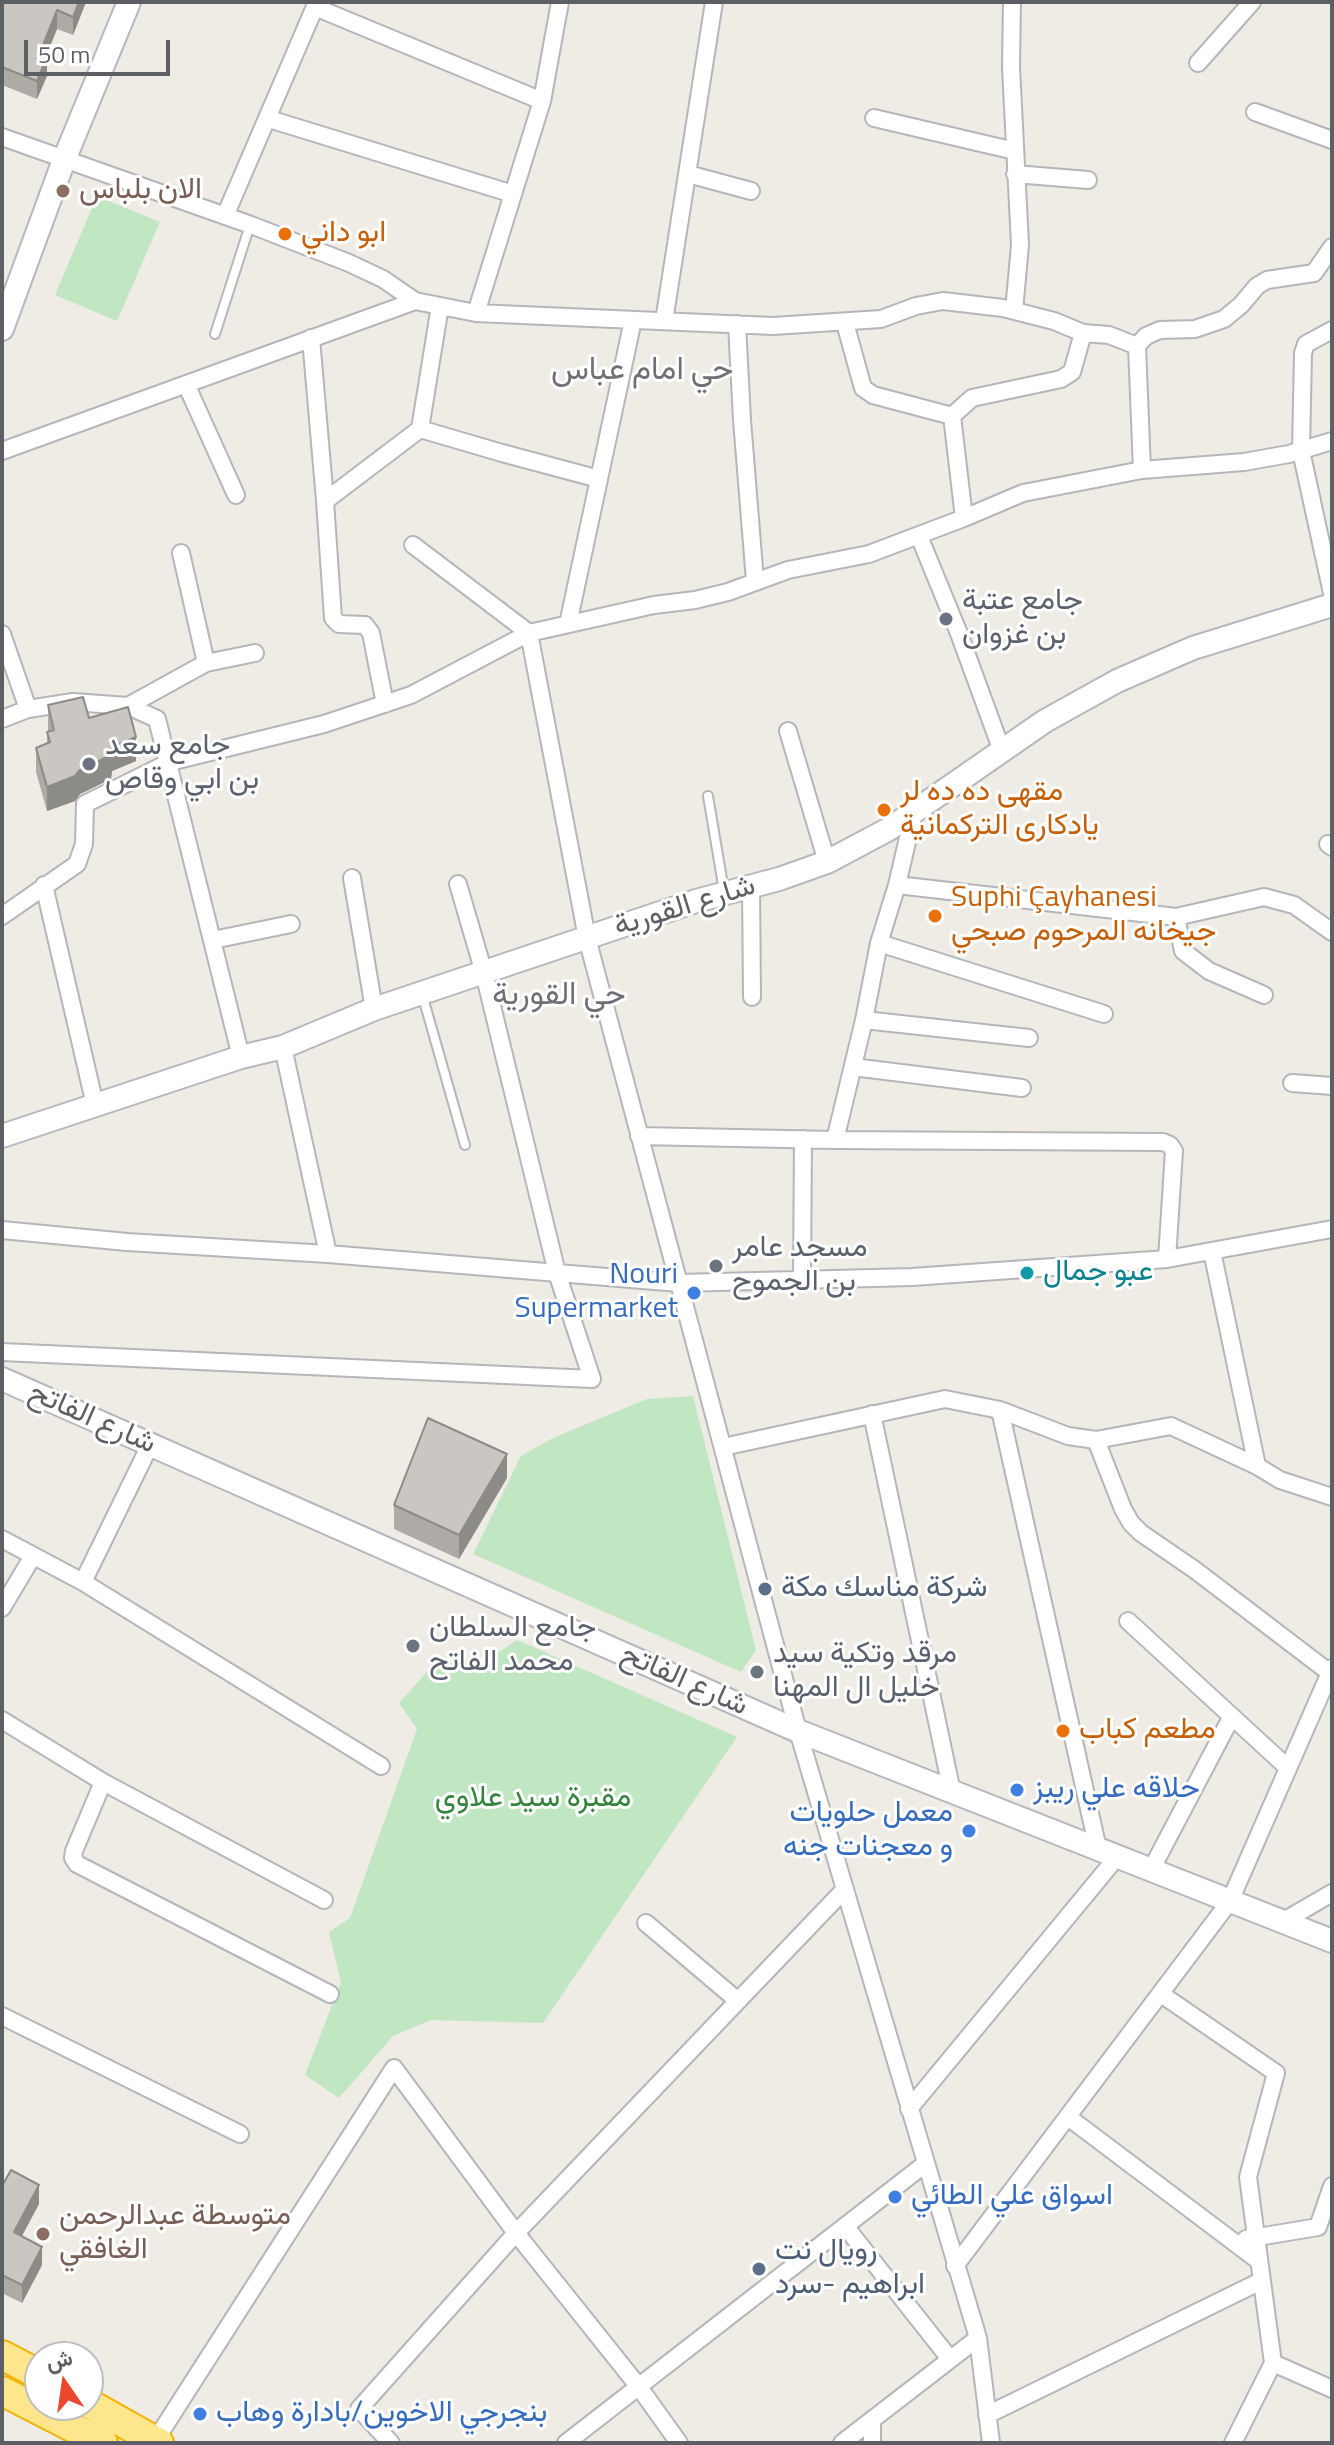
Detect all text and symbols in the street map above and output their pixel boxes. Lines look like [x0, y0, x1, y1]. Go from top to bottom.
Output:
scale bar [28, 24, 174, 74]
text: 50 m [38, 36, 90, 72]
place label: الان بلباس [79, 173, 202, 209]
marker: الان بلباس [54, 182, 72, 200]
place label: ابو داني [301, 216, 386, 252]
marker: ابو داني [276, 225, 294, 243]
district label: حي امام عباس [551, 352, 733, 390]
place label: جامع عتبة بن غزوان [962, 584, 1083, 654]
marker: جامع عتبة بن غزوان [937, 610, 955, 628]
place label: جامع سعد بن ابي وقاص [105, 729, 259, 800]
marker: جامع سعد بن ابي وقاص [80, 755, 98, 773]
place label: مقهى ده ده لر يادكارى التركمانية [900, 775, 1099, 846]
marker: مقهى ده ده لر يادكارى التركمانية [875, 801, 893, 819]
street label: شارع القورية [610, 868, 760, 946]
place label: Suphi Çayhanesi جيخانه المرحوم صبحي [951, 881, 1216, 952]
marker: Suphi Çayhanesi جيخانه المرحوم صبحي [926, 907, 944, 925]
district label: حي القورية [492, 977, 626, 1015]
place label: مسجد عامر بن الجموح [732, 1231, 867, 1302]
place label: عبو جمال [1043, 1255, 1153, 1291]
marker: مسجد عامر بن الجموح [707, 1257, 725, 1275]
place label: Nouri Supermarket [514, 1258, 678, 1328]
marker: عبو جمال [1018, 1264, 1036, 1282]
marker: Nouri Supermarket [685, 1284, 703, 1302]
street label: شارع الفاتح [23, 1375, 161, 1463]
place label: شركة مناسك مكة [781, 1571, 987, 1607]
marker: شركة مناسك مكة [756, 1580, 774, 1598]
place label: جامع السلطان محمد الفاتح [429, 1611, 596, 1682]
marker: جامع السلطان محمد الفاتح [404, 1637, 422, 1655]
street label: شارع الفاتح [615, 1637, 753, 1725]
place label: مرقد وتكية سيد خليل ال المهنا [773, 1637, 957, 1708]
marker: مرقد وتكية سيد خليل ال المهنا [748, 1663, 766, 1681]
place label: مطعم كباب [1079, 1713, 1216, 1749]
marker: مطعم كباب [1054, 1722, 1072, 1740]
place label: حلاقه علي ريبز [1033, 1772, 1200, 1808]
park label: مقبرة سيد علاوي [435, 1781, 631, 1817]
marker: حلاقه علي ريبز [1008, 1781, 1026, 1799]
place label: معمل حلويات و معجنات جنه [783, 1796, 953, 1866]
marker: معمل حلويات و معجنات جنه [960, 1822, 978, 1840]
place label: اسواق علي الطائي [911, 2179, 1113, 2215]
marker: اسواق علي الطائي [886, 2188, 904, 2206]
place label: متوسطة عبدالرحمن الغافقي [59, 2199, 291, 2270]
marker: متوسطة عبدالرحمن الغافقي [34, 2225, 52, 2243]
place label: رويال نت ابراهيم -سرد [775, 2234, 925, 2304]
marker: رويال نت ابراهيم -سرد [750, 2260, 768, 2278]
text: ش [42, 2340, 76, 2379]
north arrow [24, 2341, 104, 2421]
place label: بنجرجي الاخوين/بادارة وهاب [216, 2396, 547, 2432]
marker: بنجرجي الاخوين/بادارة وهاب [191, 2405, 209, 2423]

